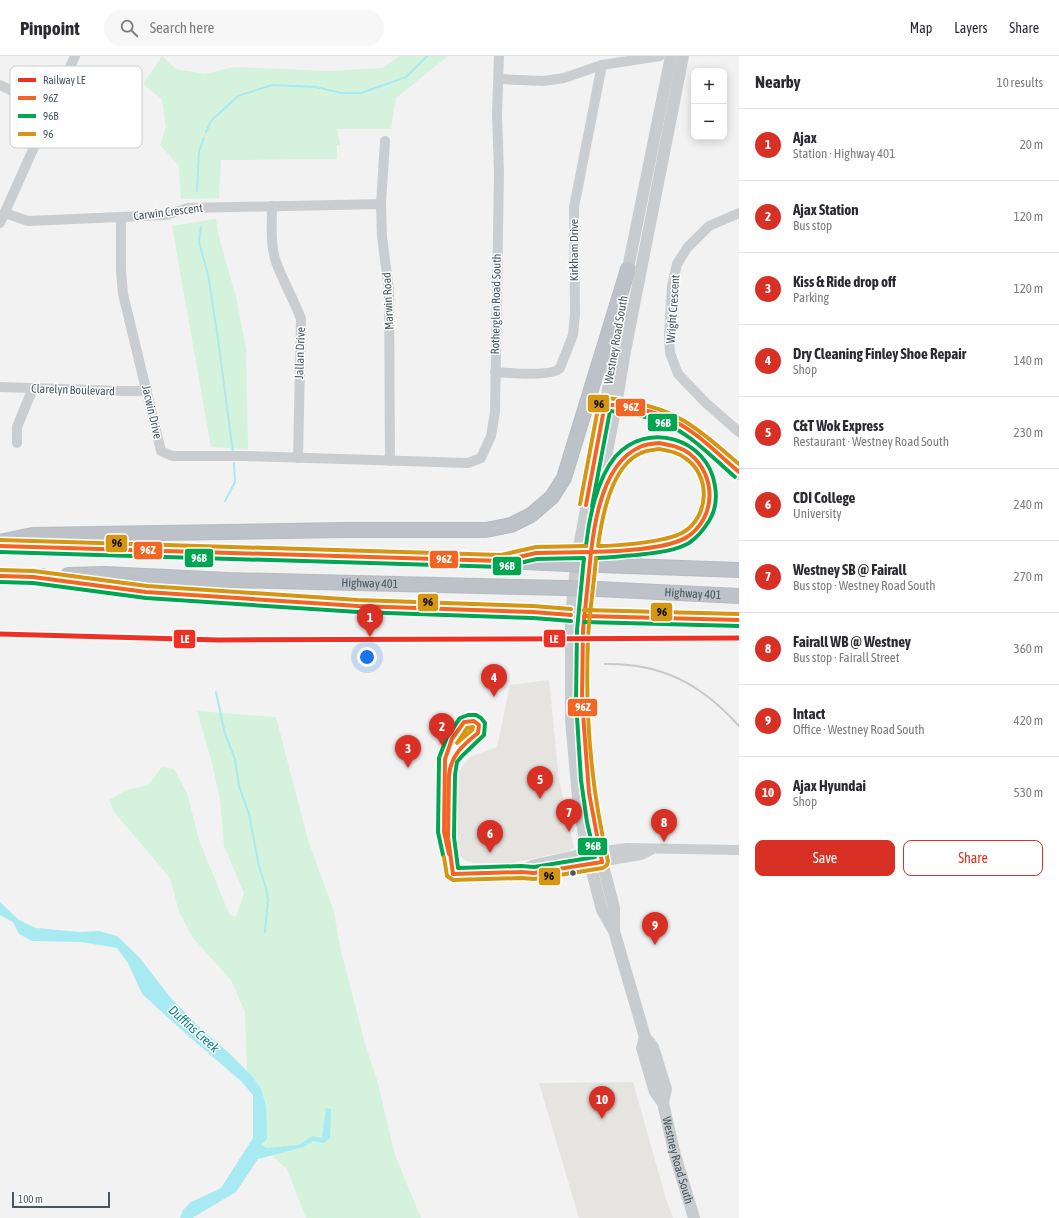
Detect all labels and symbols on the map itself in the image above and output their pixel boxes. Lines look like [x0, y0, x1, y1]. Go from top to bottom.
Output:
legend [10, 66, 142, 148]
text: Railway LE [43, 74, 86, 86]
text: 96Z [43, 92, 58, 104]
text: 96B [43, 110, 59, 122]
text: 96 [43, 128, 53, 140]
street label: Carwin Crescent [133, 201, 204, 223]
street label: Kirkham Drive [567, 219, 581, 281]
street label: Rotherglen Road South [488, 253, 504, 355]
street label: Marwin Road [380, 272, 396, 330]
street label: Wright Crescent [664, 274, 682, 344]
street label: Westney Road South [601, 295, 631, 385]
street label: Jallan Drive [292, 327, 308, 379]
street label: Clarelyn Boulevard [31, 382, 115, 398]
street label: Jacwin Drive [139, 384, 165, 440]
line badge: 96 [587, 394, 610, 413]
text: 96 [594, 398, 604, 410]
line badge: 96Z [615, 398, 646, 417]
text: 96Z [623, 401, 639, 413]
line badge: 96B [647, 413, 678, 432]
text: 96B [655, 417, 672, 429]
line badge: 96 [105, 534, 128, 553]
text: 96 [112, 537, 122, 549]
line badge: 96Z [133, 541, 163, 560]
text: 96Z [140, 544, 156, 556]
line badge: 96B [184, 548, 214, 568]
line badge: 96Z [429, 550, 459, 569]
text: 96B [191, 552, 208, 564]
text: 96Z [436, 553, 452, 565]
line badge: 96B [492, 556, 522, 576]
text: 96B [499, 560, 516, 572]
street label: Highway 401 [341, 576, 399, 591]
street label: Highway 401 [664, 585, 722, 602]
line badge: 96 [417, 593, 439, 612]
text: 96 [423, 596, 433, 608]
line badge: 96 [650, 602, 673, 622]
pin: 1 [357, 604, 383, 637]
text: 96 [657, 606, 667, 618]
line badge: LE [173, 629, 196, 649]
line badge: LE [543, 629, 566, 648]
text: LE [181, 633, 190, 645]
text: LE [550, 633, 559, 645]
your location [357, 647, 377, 667]
pin: 4 [481, 664, 507, 697]
line badge: 96Z [567, 698, 598, 717]
text: 96Z [575, 701, 591, 713]
pin: 2 [429, 713, 455, 746]
pin: 3 [395, 735, 421, 768]
pin: 5 [527, 766, 553, 799]
pin: 7 [556, 799, 582, 832]
pin: 8 [651, 809, 677, 842]
pin: 6 [477, 820, 503, 853]
line badge: 96B [577, 837, 608, 856]
text: 96B [585, 840, 602, 852]
line badge: 96 [538, 867, 561, 886]
unlabelled marker [568, 868, 578, 878]
text: 96 [544, 870, 554, 882]
pin: 9 [642, 912, 668, 945]
water label: Duffins Creek [166, 1002, 223, 1056]
pin: 10 [589, 1086, 615, 1119]
street label: Westney Road South [659, 1115, 696, 1205]
scale bar [12, 1190, 110, 1209]

